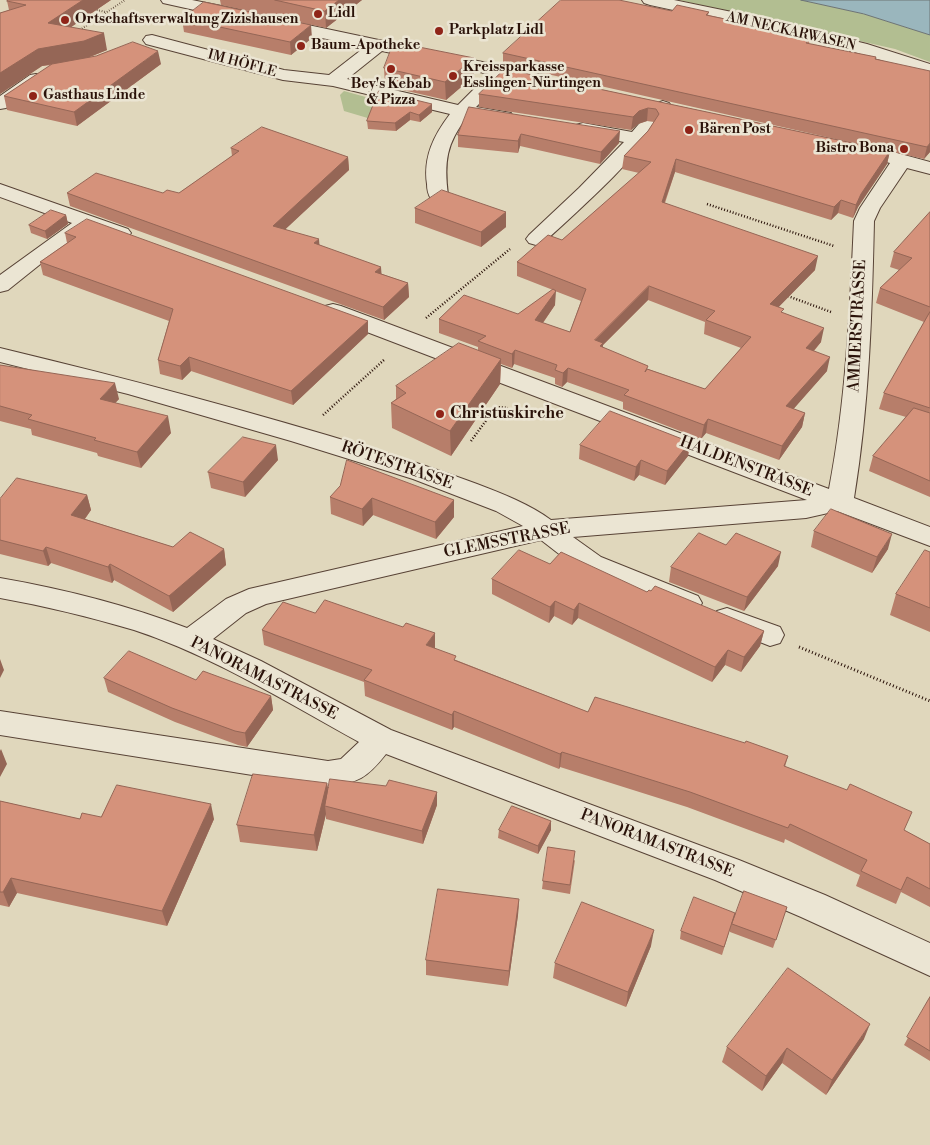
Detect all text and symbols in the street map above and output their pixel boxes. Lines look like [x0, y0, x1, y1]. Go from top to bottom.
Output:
place label: Lidl [328, 6, 355, 22]
marker: Lidl [312, 8, 324, 20]
street label: AM NECKARWASEN [725, 9, 857, 55]
place label: Ortschaftsverwaltung Zizishausen [75, 12, 298, 28]
marker: Ortschaftsverwaltung Zizishausen [59, 14, 71, 26]
place label: Parkplatz Lidl [449, 23, 544, 39]
marker: Parkplatz Lidl [433, 25, 445, 37]
place label: Baum-Apotheke [311, 38, 420, 54]
marker: Baum-Apotheke [295, 40, 307, 52]
street label: IM HÖFLE [206, 47, 278, 81]
place label: Kreissparkasse Esslingen-Nürtingen [463, 60, 601, 92]
marker: Bey's Kebab & Pizza [385, 63, 397, 75]
marker: Kreissparkasse Esslingen-Nürtingen [447, 70, 459, 82]
place label: Bey's Kebab & Pizza [351, 77, 431, 110]
place label: Gasthaus Linde [43, 88, 145, 104]
marker: Gasthaus Linde [27, 90, 39, 102]
place label: Bären Post [699, 122, 771, 138]
marker: Bären Post [683, 124, 695, 136]
place label: Bistro Bona [816, 141, 894, 157]
marker: Bistro Bona [898, 143, 910, 155]
street label: AMMERSTRASSE [845, 259, 871, 393]
place label: Christuskirche [450, 404, 564, 424]
marker: Christuskirche [434, 408, 446, 420]
street label: HALDENSTRASSE [677, 433, 815, 501]
street label: RÖTESTRASSE [338, 438, 456, 494]
street label: GLEMSSTRASSE [442, 519, 572, 563]
street label: PANORAMASTRASSE [187, 633, 341, 725]
street label: PANORAMASTRASSE [577, 806, 737, 882]

